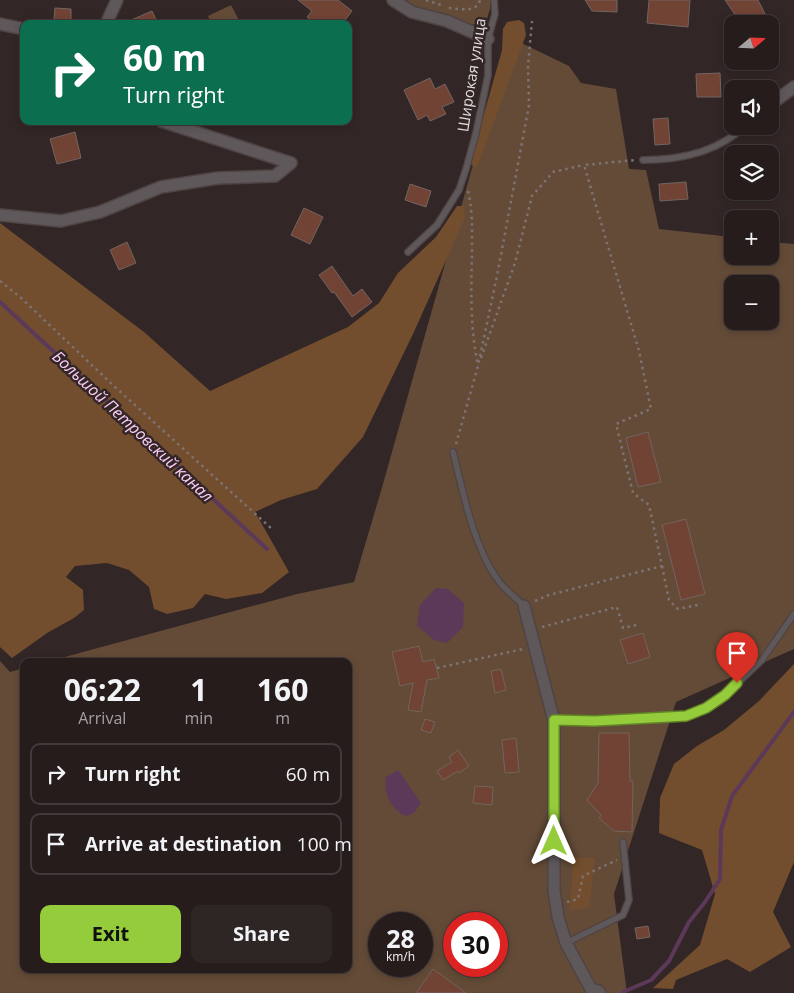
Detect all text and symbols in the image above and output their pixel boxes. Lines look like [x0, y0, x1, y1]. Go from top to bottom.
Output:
north arrow [724, 15, 779, 70]
map controls [724, 15, 779, 330]
street label: Широкая улица [452, 17, 490, 133]
text: 60 m [123, 34, 206, 81]
icon: right [40, 40, 105, 105]
text: Turn right [123, 79, 225, 109]
button: sound [724, 80, 779, 135]
button: layers [724, 145, 779, 200]
button: + [724, 210, 779, 265]
button: − [724, 275, 779, 330]
water label: Большой Петровский канал [48, 346, 218, 507]
pin [716, 632, 758, 683]
icon: arrive [723, 639, 751, 667]
text: 06:22 [64, 669, 141, 710]
text: 1 [190, 669, 207, 710]
text: 160 [257, 669, 308, 710]
text: Arrival [78, 707, 126, 729]
text: min [185, 707, 213, 729]
text: m [275, 707, 290, 729]
icon: right [42, 760, 70, 788]
text: Turn right [85, 761, 180, 787]
text: 60 m [286, 761, 330, 787]
position arrow [527, 814, 579, 866]
icon: arrive [42, 830, 70, 858]
text: Arrive at destination [85, 831, 282, 857]
text: 100 m [297, 831, 352, 857]
button: Exit [40, 905, 181, 963]
button: Share [191, 905, 332, 963]
speed limit sign: 30 [443, 912, 508, 977]
text: 28 [386, 921, 415, 955]
text: km/h [386, 948, 415, 965]

